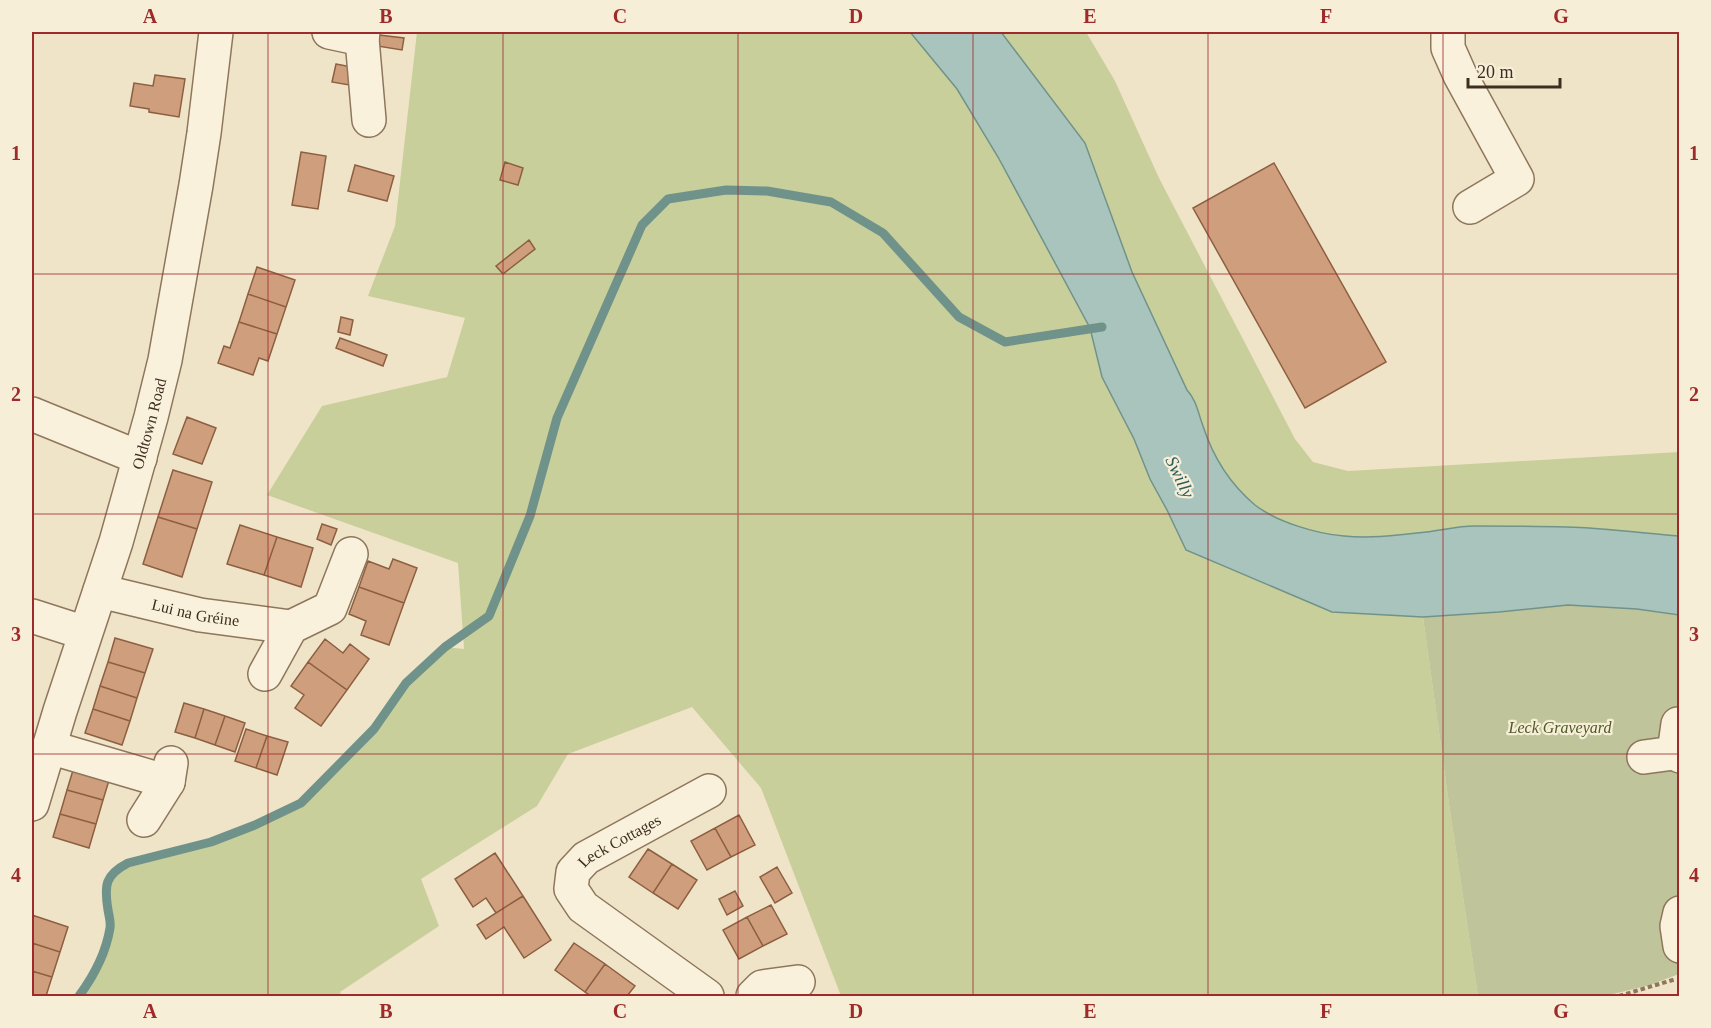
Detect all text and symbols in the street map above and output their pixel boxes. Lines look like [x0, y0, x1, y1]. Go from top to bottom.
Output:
text: A [143, 5, 158, 27]
text: B [379, 5, 393, 27]
text: C [613, 5, 627, 27]
text: D [849, 5, 863, 27]
text: E [1083, 5, 1097, 27]
text: F [1320, 5, 1332, 27]
text: G [1553, 5, 1569, 27]
scale bar [1468, 51, 1560, 89]
text: 20 m [1477, 62, 1514, 82]
text: 1 [11, 142, 21, 164]
text: 1 [1689, 142, 1699, 164]
street label: Oldtown Road [129, 376, 169, 471]
text: 2 [11, 383, 21, 405]
text: 2 [1689, 383, 1699, 405]
water label: Swilly [1161, 453, 1199, 501]
street label: Lui na Gréine [150, 596, 240, 629]
text: 3 [11, 623, 21, 645]
text: 3 [1689, 623, 1699, 645]
park label: Leck Graveyard [1508, 719, 1612, 737]
street label: Leck Cottages [574, 811, 664, 870]
text: 4 [11, 864, 21, 886]
text: 4 [1689, 864, 1699, 886]
text: A [143, 1000, 158, 1022]
text: B [379, 1000, 393, 1022]
text: C [613, 1000, 627, 1022]
text: D [849, 1000, 863, 1022]
text: E [1083, 1000, 1097, 1022]
text: F [1320, 1000, 1332, 1022]
text: G [1553, 1000, 1569, 1022]

